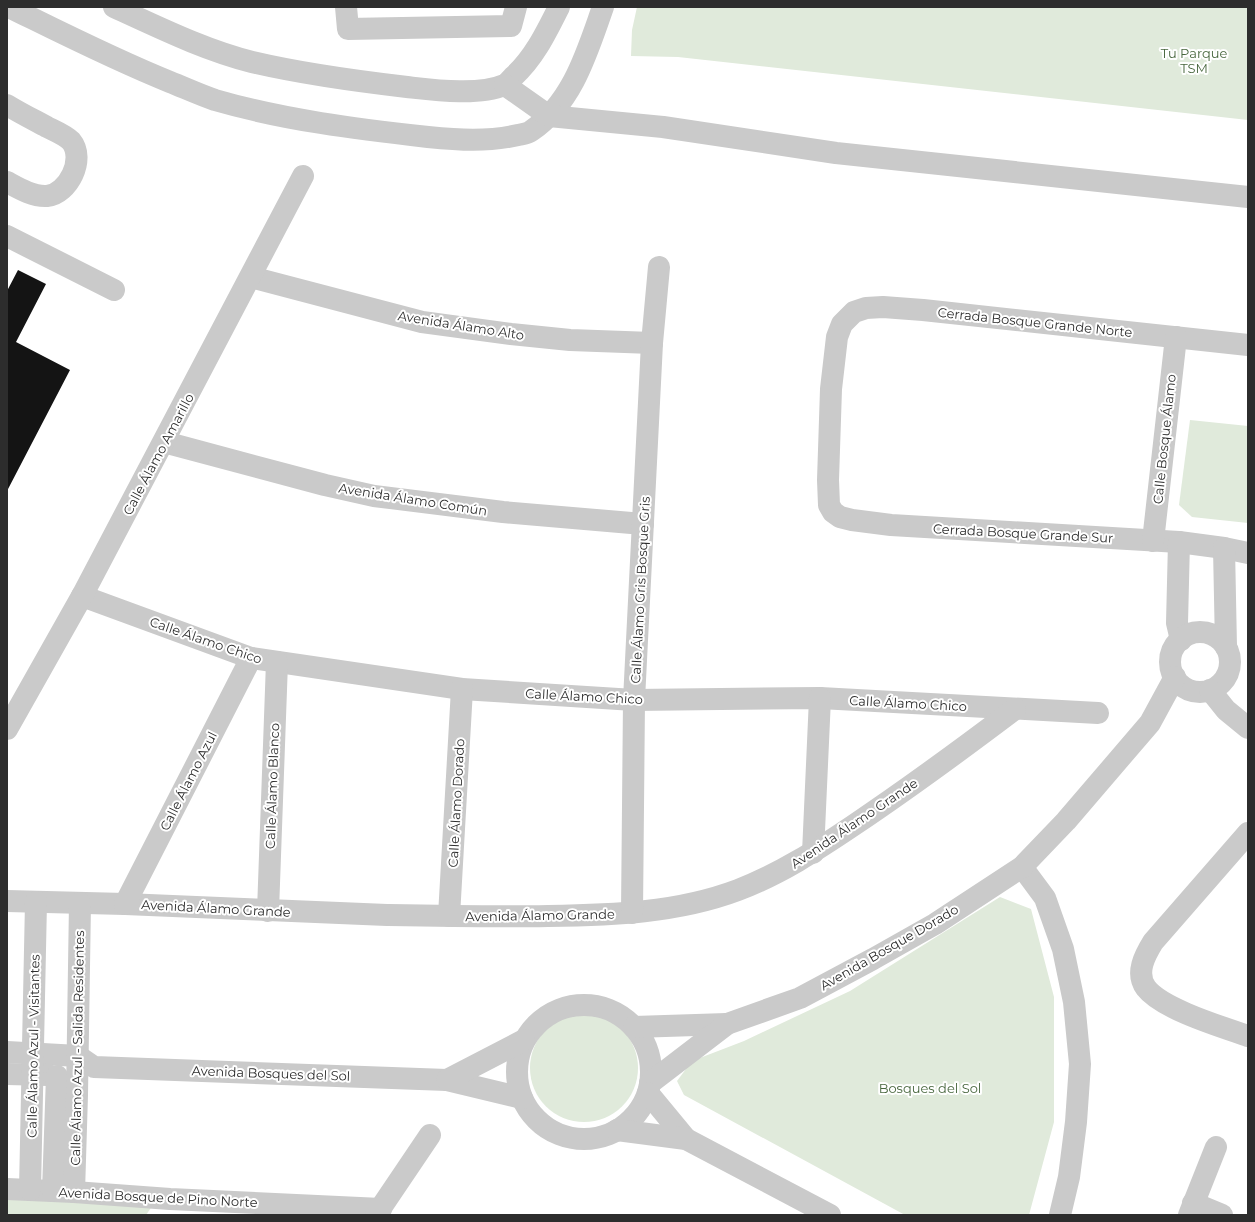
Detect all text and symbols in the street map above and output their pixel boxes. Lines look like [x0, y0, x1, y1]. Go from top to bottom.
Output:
park label: Tu Parque TSM [1161, 45, 1227, 76]
street label: Cerrada Bosque Grande Norte [937, 304, 1133, 340]
street label: Avenida Álamo Alto [397, 307, 525, 343]
street label: Calle Bosque Álamo [1149, 373, 1179, 505]
street label: Calle Álamo Amarillo [119, 390, 197, 518]
street label: Avenida Álamo Común [338, 479, 488, 519]
street label: Calle Álamo Gris Bosque Gris [627, 496, 653, 684]
street label: Cerrada Bosque Grande Sur [932, 520, 1114, 546]
street label: Calle Álamo Chico [148, 613, 264, 667]
street label: Calle Álamo Chico [525, 685, 643, 707]
street label: Calle Álamo Chico [849, 692, 967, 714]
street label: Calle Álamo Blanco [262, 723, 282, 849]
street label: Calle Álamo Azul [156, 729, 220, 833]
street label: Calle Álamo Dorado [445, 738, 467, 868]
street label: Avenida Álamo Grande [788, 774, 921, 871]
street label: Avenida Álamo Grande [141, 896, 291, 920]
street label: Avenida Bosque Dorado [817, 901, 961, 993]
street label: Avenida Álamo Grande [465, 906, 615, 924]
street label: Calle Álamo Azul - Salida Residentes [67, 930, 87, 1166]
street label: Calle Álamo Azul - Visitantes [23, 954, 43, 1138]
street label: Avenida Bosques del Sol [192, 1062, 350, 1084]
park label: Bosques del Sol [879, 1080, 981, 1096]
street label: Avenida Bosque de Pino Norte [58, 1184, 258, 1210]

